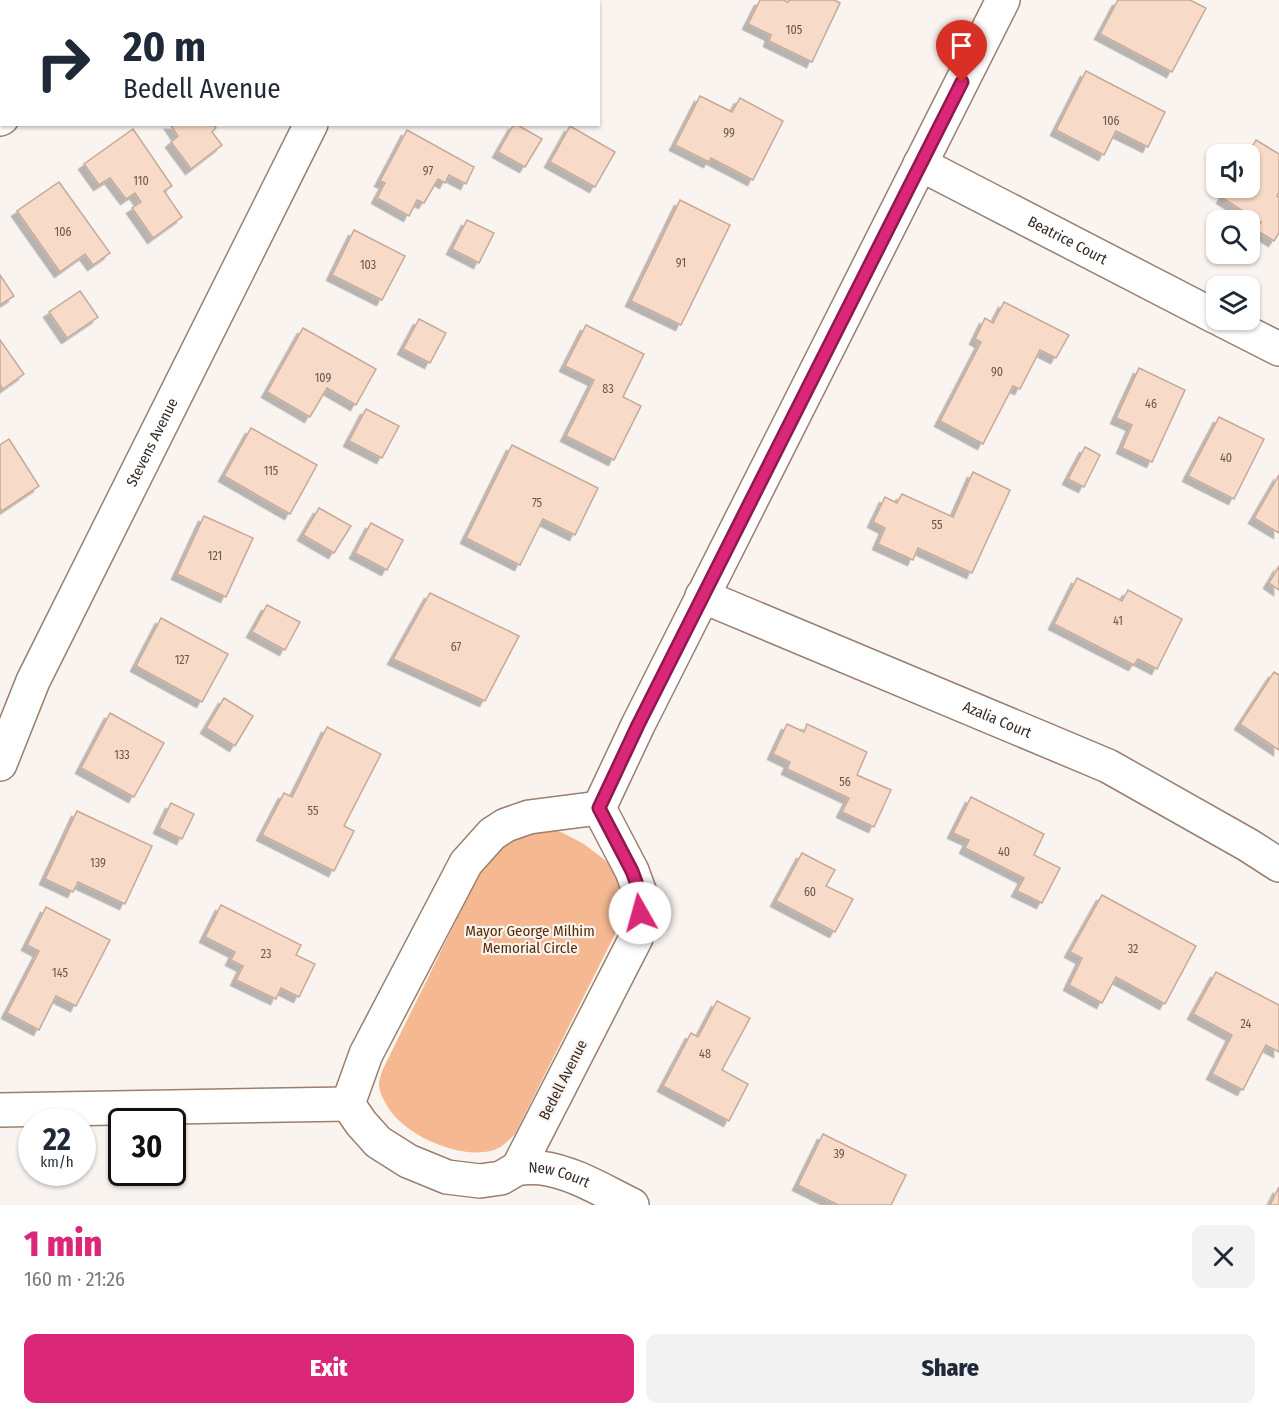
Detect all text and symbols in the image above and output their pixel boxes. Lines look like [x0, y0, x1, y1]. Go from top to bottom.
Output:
pin [936, 20, 987, 82]
text: 20 m [123, 22, 206, 72]
house number: 105 [786, 23, 803, 37]
icon: right [24, 24, 102, 102]
icon: arrive [945, 29, 978, 62]
text: Bedell Avenue [123, 73, 281, 105]
house number: 106 [1103, 114, 1119, 128]
house number: 99 [723, 126, 735, 140]
map controls [1206, 144, 1260, 330]
button: sound [1206, 144, 1260, 198]
house number: 97 [423, 164, 433, 178]
house number: 110 [133, 174, 149, 188]
button: search [1206, 210, 1260, 264]
street label: Beatrice Court [1025, 212, 1110, 268]
house number: 106 [55, 225, 71, 239]
house number: 91 [676, 256, 686, 270]
house number: 103 [360, 258, 376, 272]
button: layers [1206, 276, 1260, 330]
house number: 90 [991, 365, 1003, 379]
house number: 109 [315, 371, 332, 385]
house number: 83 [602, 382, 614, 396]
street label: Stevens Avenue [122, 395, 182, 490]
house number: 46 [1145, 397, 1157, 411]
house number: 40 [1220, 451, 1232, 465]
house number: 115 [264, 464, 279, 478]
house number: 75 [532, 496, 543, 510]
house number: 55 [932, 518, 943, 532]
house number: 121 [208, 549, 222, 563]
house number: 41 [1113, 614, 1123, 628]
house number: 67 [451, 640, 461, 654]
house number: 127 [175, 653, 190, 667]
street label: Azalia Court [960, 697, 1034, 742]
house number: 133 [114, 748, 130, 762]
house number: 56 [839, 775, 851, 789]
house number: 55 [308, 804, 319, 818]
house number: 40 [998, 845, 1010, 859]
house number: 139 [90, 856, 106, 870]
position arrow [608, 881, 672, 945]
house number: 60 [804, 885, 816, 899]
park label: Mayor George Milhim Memorial Circle [465, 922, 595, 957]
house number: 32 [1128, 942, 1138, 956]
house number: 23 [261, 947, 271, 961]
house number: 145 [52, 966, 68, 980]
house number: 24 [1241, 1017, 1252, 1031]
street label: Bedell Avenue [535, 1037, 591, 1123]
house number: 48 [699, 1047, 711, 1061]
speed limit sign: 30 [108, 1108, 186, 1186]
text: 22 [43, 1122, 71, 1158]
house number: 39 [833, 1147, 845, 1161]
text: km/h [40, 1153, 74, 1171]
street label: New Court [528, 1159, 593, 1192]
text: 1 min [24, 1222, 102, 1266]
button: close [1192, 1225, 1255, 1288]
text: 160 m · 21:26 [24, 1267, 125, 1291]
button: Exit [24, 1334, 634, 1403]
button: Share [646, 1334, 1255, 1403]

